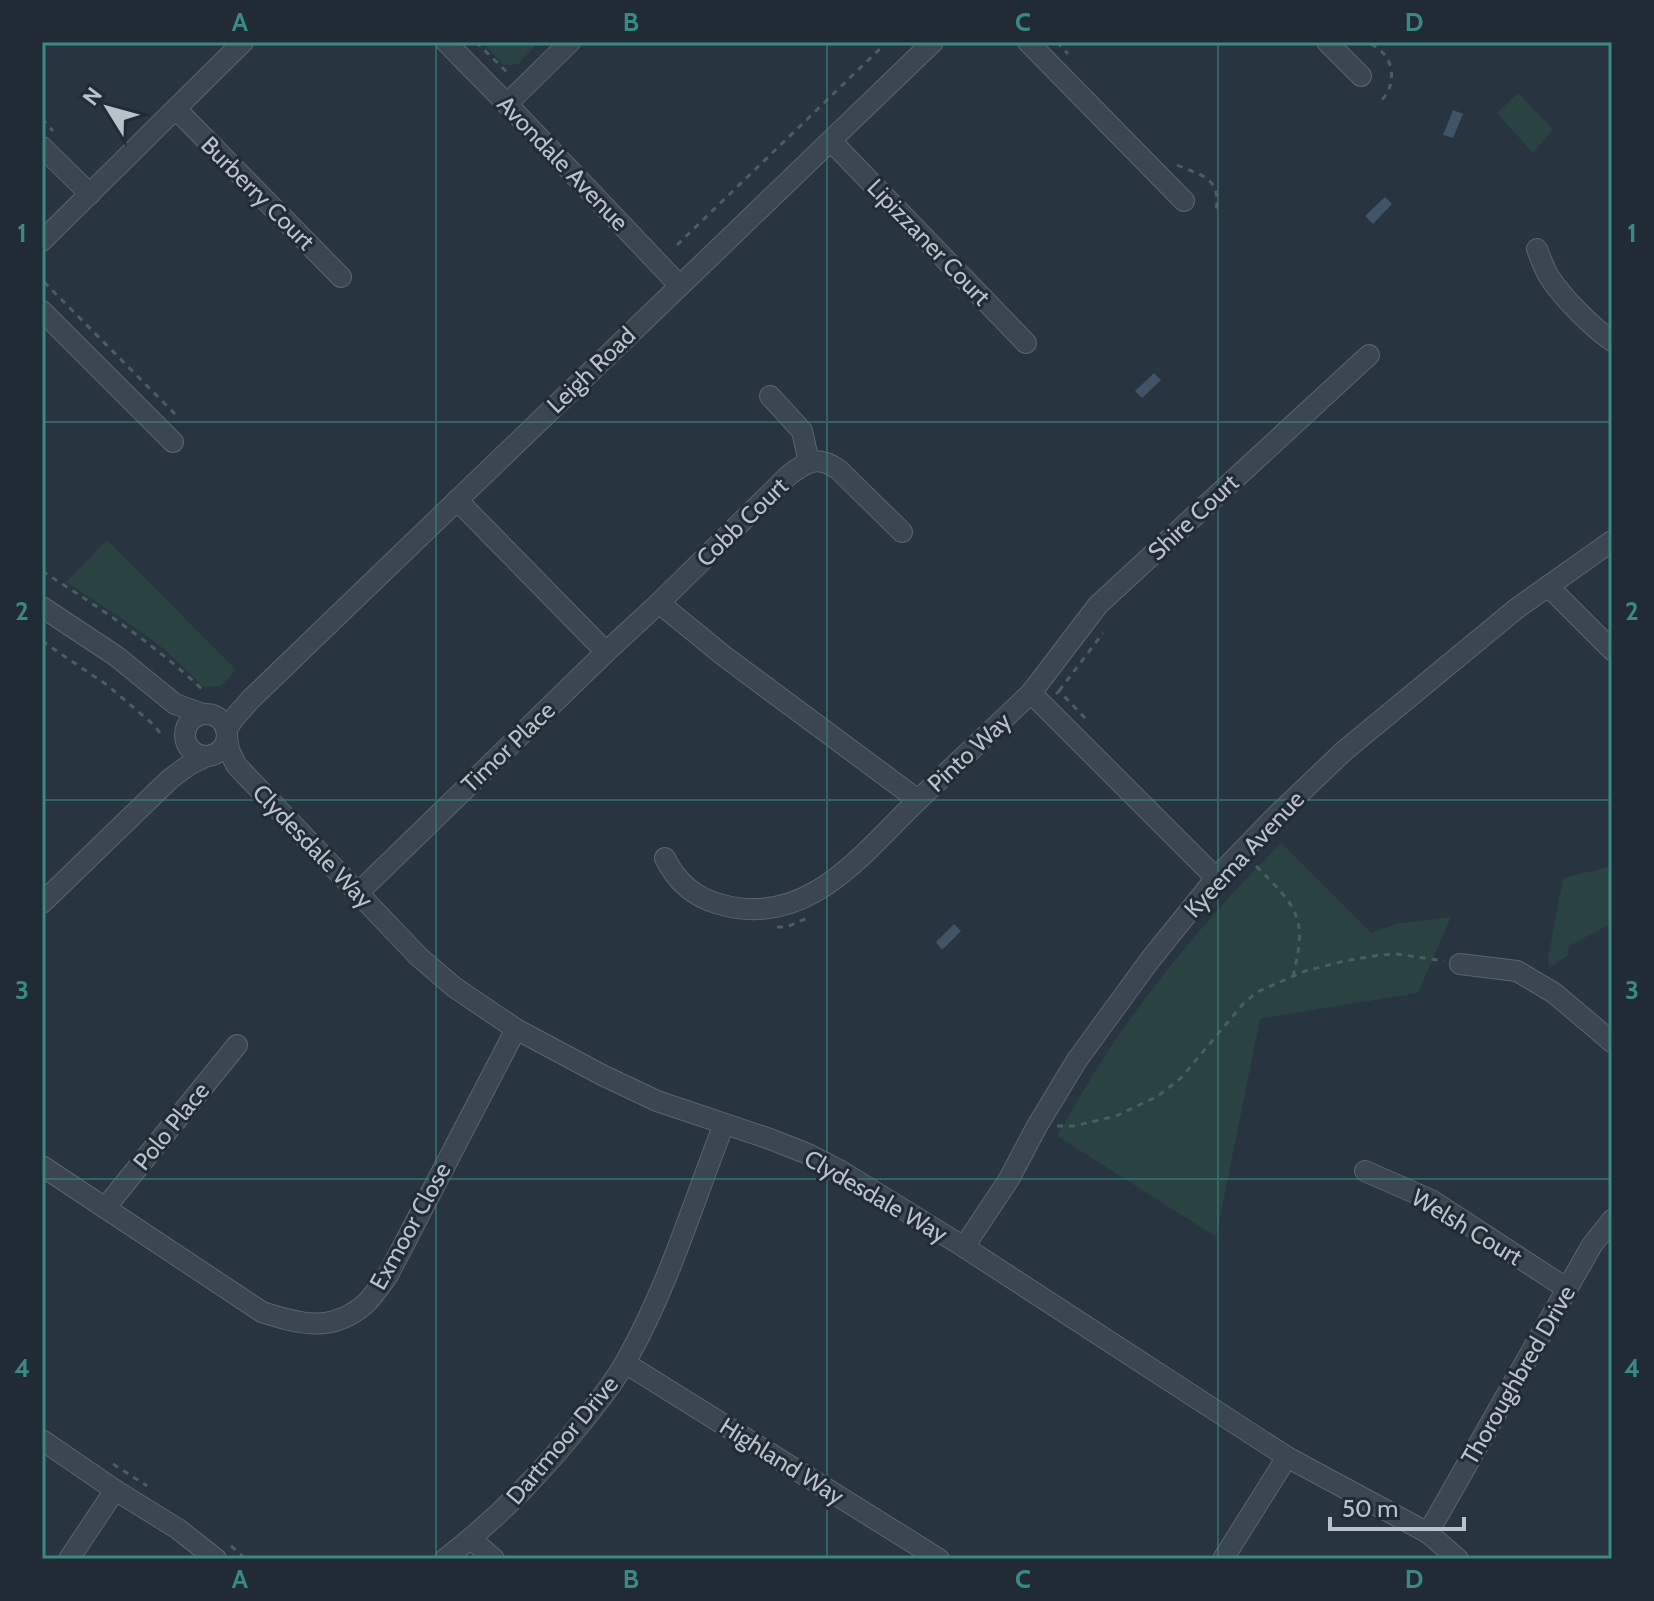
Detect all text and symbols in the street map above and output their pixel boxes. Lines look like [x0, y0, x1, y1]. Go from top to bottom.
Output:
text: A [232, 6, 249, 38]
text: B [623, 6, 639, 38]
text: C [1015, 6, 1031, 38]
text: D [1405, 6, 1423, 38]
north arrow [68, 68, 148, 148]
text: N [77, 82, 108, 111]
street label: Avondale Avenue [491, 90, 635, 236]
street label: Burberry Court [195, 130, 321, 256]
street label: Lipizzaner Court [862, 173, 996, 311]
text: 1 [17, 217, 27, 249]
text: 1 [1627, 217, 1637, 249]
street label: Leigh Road [541, 321, 641, 419]
street label: Shire Court [1142, 468, 1244, 566]
street label: Cobb Court [690, 471, 794, 573]
text: 2 [15, 595, 29, 627]
text: 2 [1625, 595, 1639, 627]
street label: Timor Place [455, 695, 561, 799]
street label: Pinto Way [921, 706, 1017, 798]
street label: Clydesdale Way [247, 778, 379, 914]
street label: Kyeema Avenue [1178, 785, 1310, 923]
text: 3 [15, 974, 29, 1006]
text: 3 [1625, 974, 1639, 1006]
street label: Polo Place [127, 1076, 215, 1176]
street label: Clydesdale Way [799, 1143, 953, 1249]
street label: Exmoor Close [363, 1157, 457, 1295]
street label: Welsh Court [1406, 1183, 1528, 1271]
street label: Thoroughbred Drive [1455, 1280, 1581, 1470]
text: 4 [14, 1352, 30, 1384]
text: 4 [1624, 1352, 1640, 1384]
street label: Dartmoor Drive [500, 1370, 624, 1510]
street label: Highland Way [715, 1411, 849, 1511]
scale bar [1330, 1481, 1464, 1531]
text: 50 m [1342, 1494, 1398, 1523]
text: A [232, 1563, 249, 1595]
text: B [623, 1563, 639, 1595]
text: C [1015, 1563, 1031, 1595]
text: D [1405, 1563, 1423, 1595]

